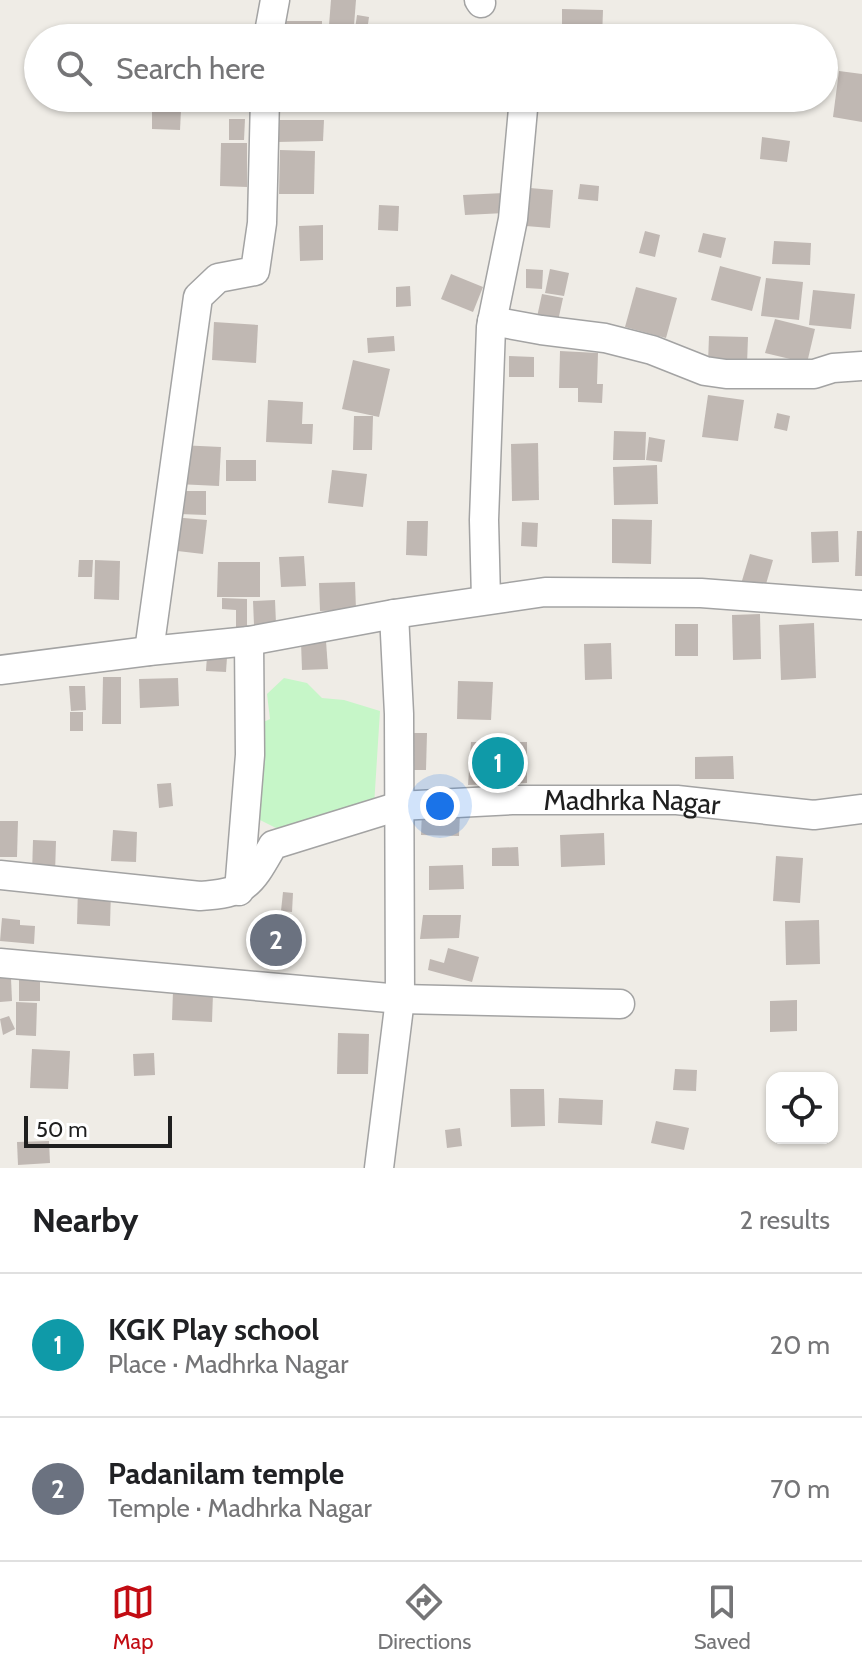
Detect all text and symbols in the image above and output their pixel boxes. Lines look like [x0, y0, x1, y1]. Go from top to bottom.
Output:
search box [24, 24, 838, 112]
icon: search [52, 46, 96, 90]
text: Search here [116, 50, 265, 87]
pin: 1 [472, 733, 524, 793]
street label: Madhrka Nagar [543, 782, 722, 822]
your location [420, 786, 460, 826]
pin: 2 [250, 910, 302, 970]
map controls [766, 1072, 838, 1144]
button: locate [766, 1072, 838, 1144]
scale bar [24, 1112, 172, 1148]
text: 50 m [36, 1116, 88, 1143]
text: Nearby [32, 1199, 139, 1241]
text: 2 results [739, 1204, 830, 1236]
text: KGK Play school [108, 1311, 319, 1348]
text: 1 [53, 1329, 63, 1361]
text: 20 m [770, 1329, 830, 1361]
text: Place · Madhrka Nagar [108, 1348, 348, 1380]
text: Padanilam temple [108, 1455, 344, 1492]
text: 2 [51, 1473, 65, 1505]
text: 70 m [770, 1473, 830, 1505]
text: Temple · Madhrka Nagar [108, 1492, 372, 1524]
tab: Map [111, 1580, 155, 1655]
tab: Directions [377, 1580, 471, 1655]
tab: Saved [694, 1580, 751, 1655]

